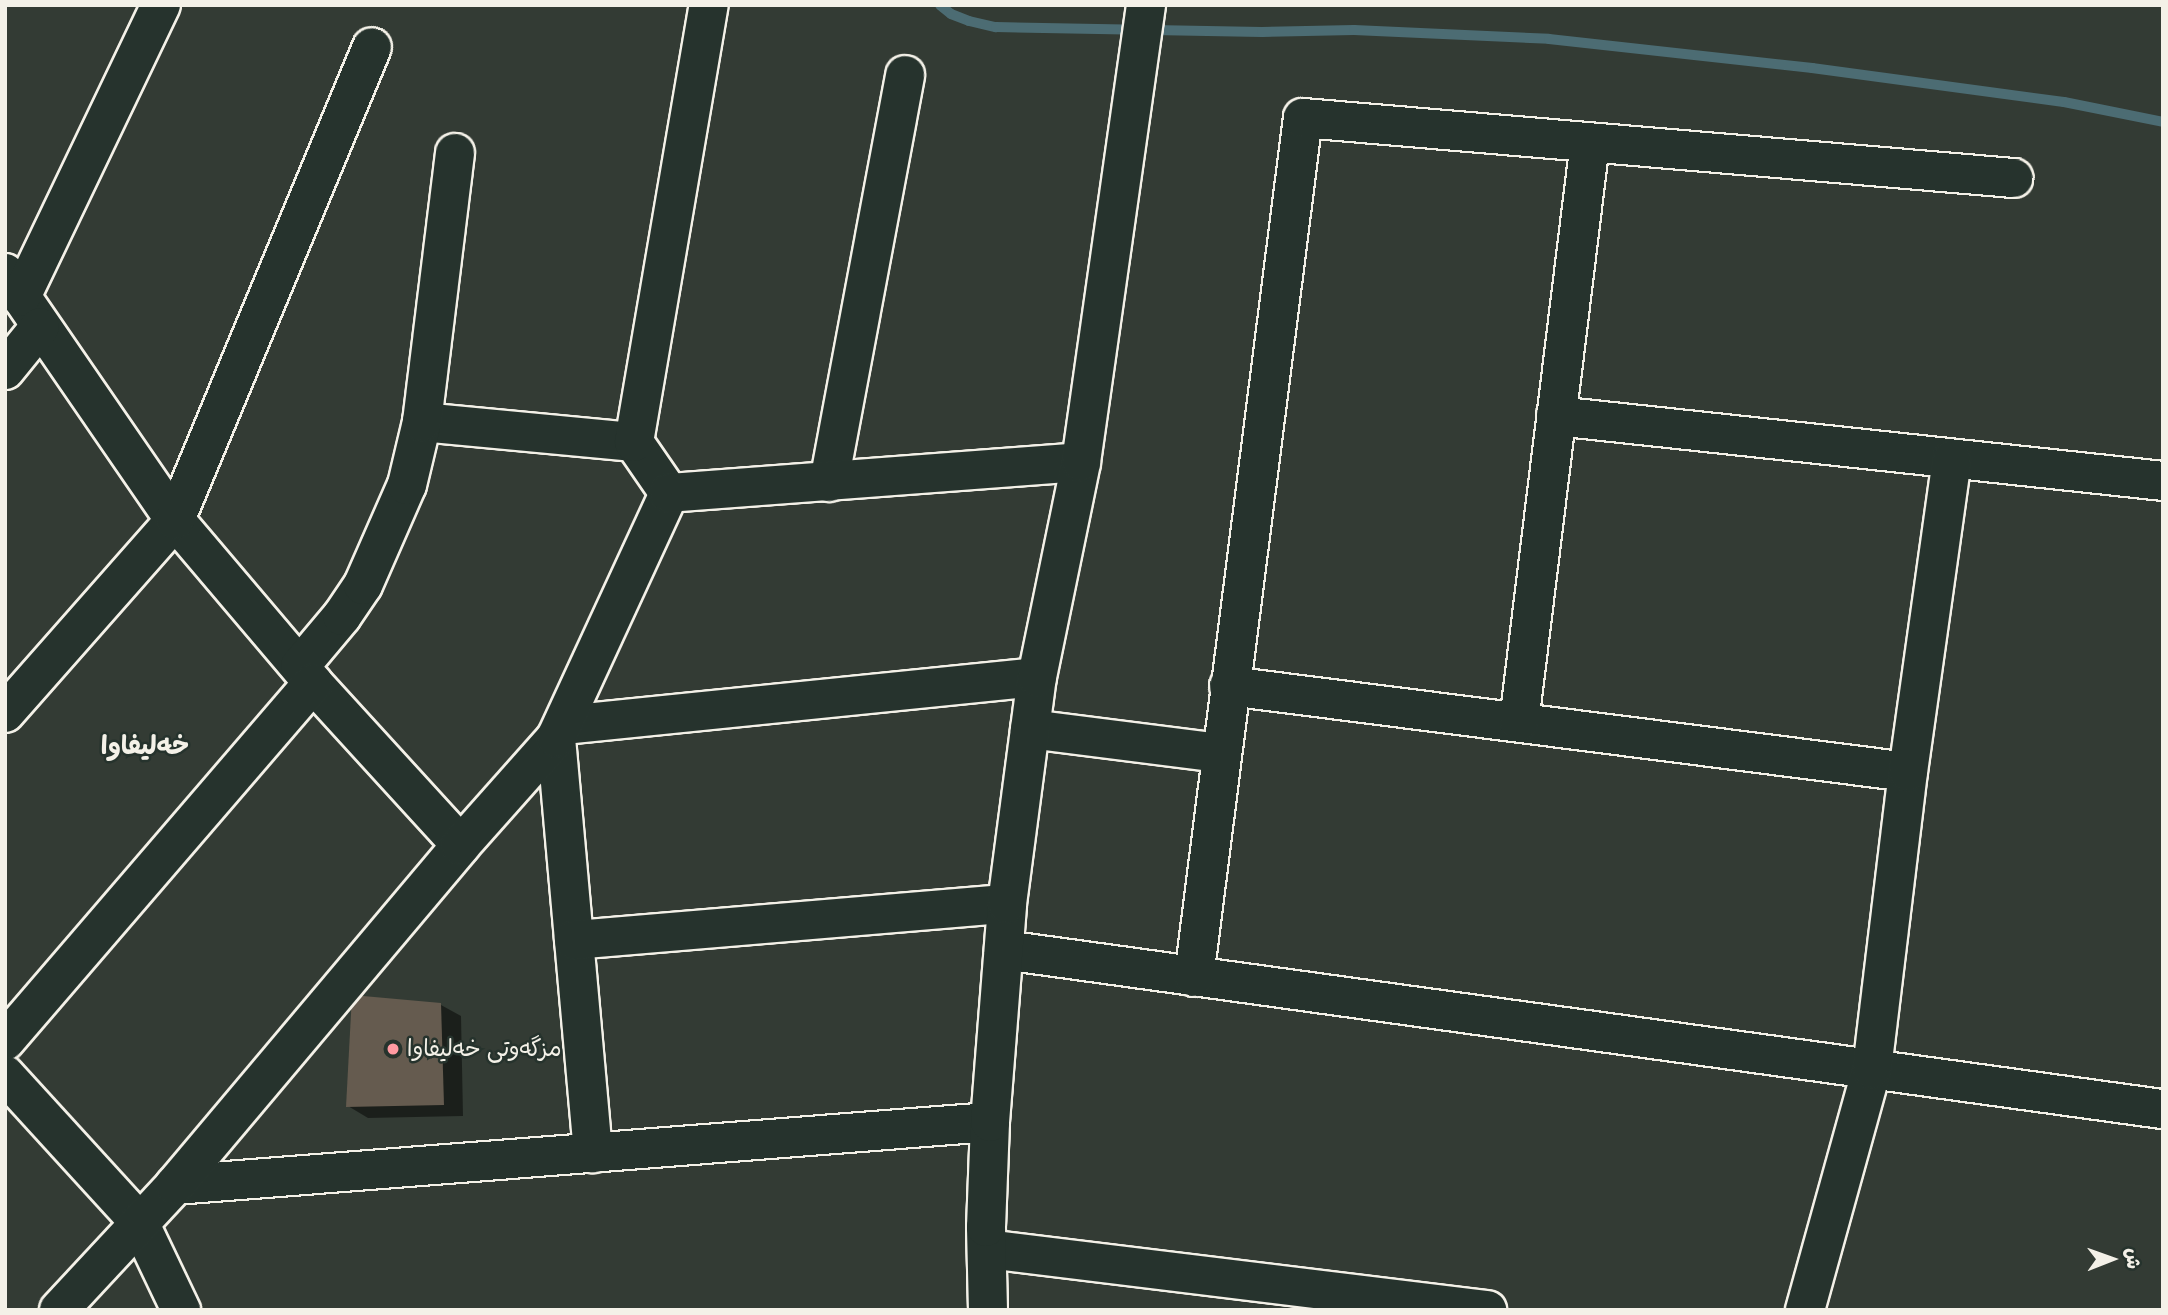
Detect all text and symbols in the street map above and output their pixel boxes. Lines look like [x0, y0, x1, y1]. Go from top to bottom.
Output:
district label: خەلیفاوا [101, 730, 189, 762]
place label: مزگەوتی خەلیفاوا [407, 1035, 562, 1063]
marker: مزگەوتی خەلیفاوا [385, 1041, 401, 1057]
north arrow [2077, 1224, 2147, 1294]
text: ش [2117, 1248, 2150, 1269]

